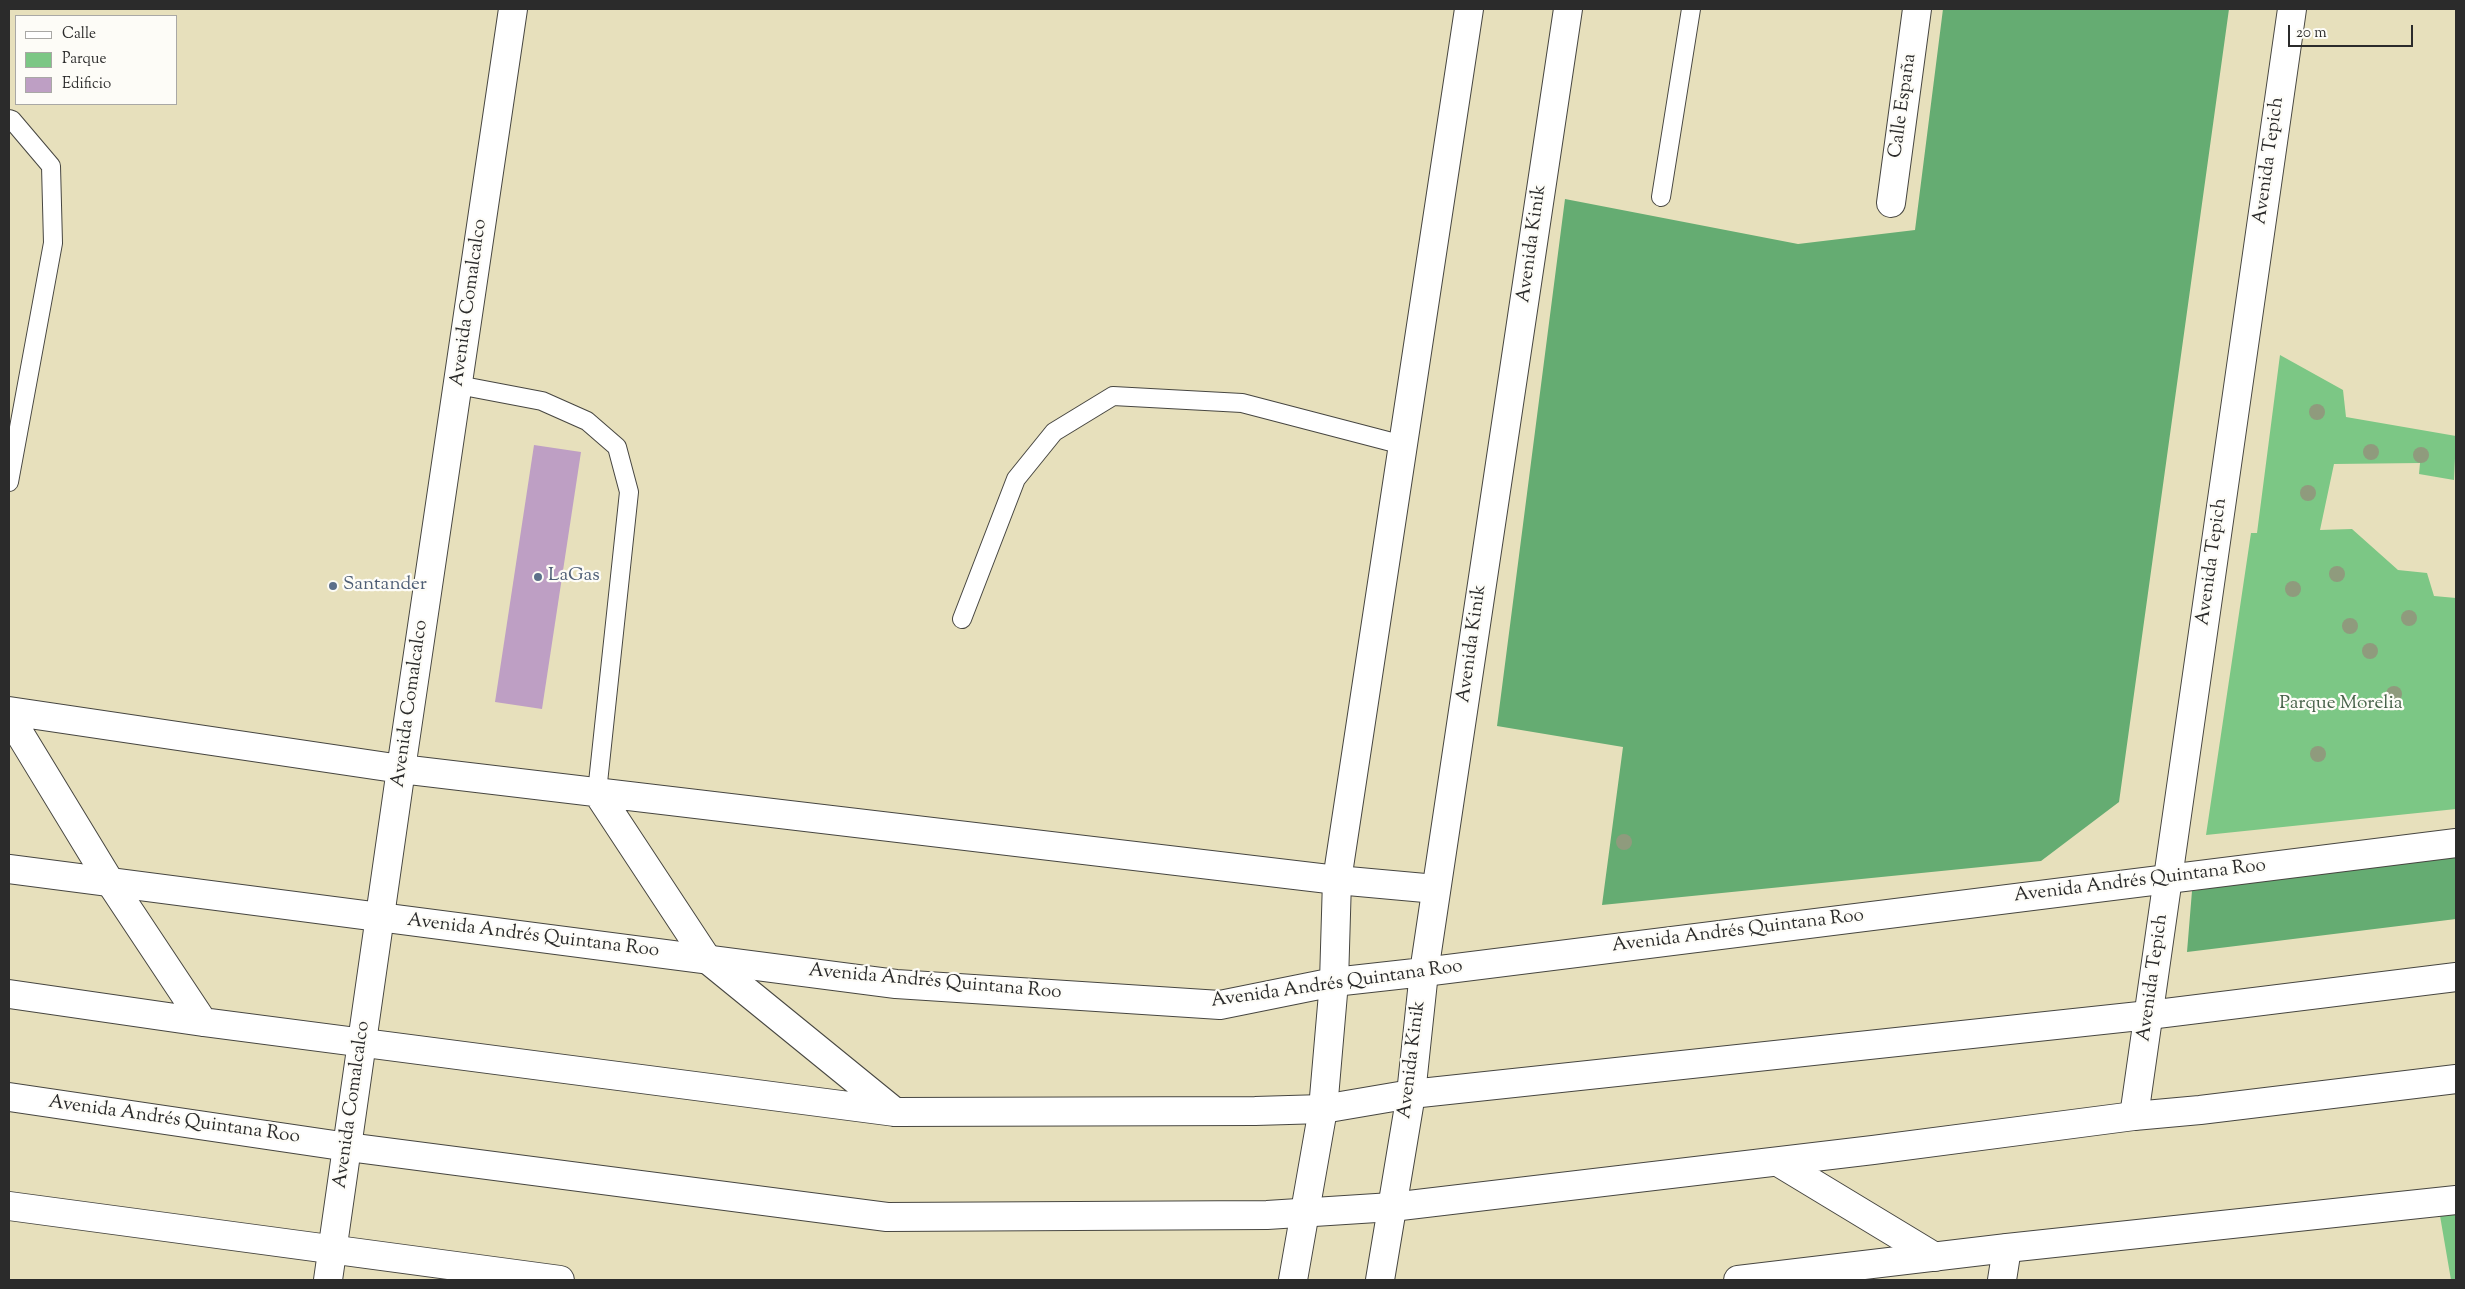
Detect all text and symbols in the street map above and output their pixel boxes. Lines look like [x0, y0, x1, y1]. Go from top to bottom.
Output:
legend [15, 15, 178, 105]
scale bar [2290, 15, 2415, 47]
text: 20 m [2296, 23, 2327, 44]
text: Calle [62, 24, 96, 45]
text: Parque [62, 49, 106, 70]
street label: Calle España [1885, 52, 1923, 160]
text: Edificio [62, 74, 111, 95]
street label: Avenida Tepich [2250, 96, 2290, 226]
street label: Avenida Kinik [1513, 184, 1553, 304]
street label: Avenida Comalcalco [447, 218, 493, 388]
street label: Avenida Tepich [2193, 497, 2233, 627]
place label: LaGas [548, 566, 600, 588]
marker: LaGas [532, 571, 544, 583]
place label: Santander [343, 575, 427, 597]
marker: Santander [327, 580, 339, 592]
street label: Avenida Kinik [1453, 584, 1493, 704]
street label: Avenida Comalcalco [388, 619, 434, 789]
park label: Parque Morelia [2279, 694, 2403, 716]
street label: Avenida Andrés Quintana Roo [2013, 855, 2267, 909]
street label: Avenida Andrés Quintana Roo [1611, 905, 1865, 959]
street label: Avenida Andrés Quintana Roo [406, 910, 660, 964]
street label: Avenida Tepich [2134, 913, 2174, 1043]
street label: Avenida Andrés Quintana Roo [1210, 956, 1464, 1014]
street label: Avenida Andrés Quintana Roo [808, 961, 1062, 1005]
street label: Avenida Kinik [1394, 1000, 1432, 1120]
street label: Avenida Comalcalco [330, 1020, 376, 1190]
street label: Avenida Andrés Quintana Roo [47, 1092, 301, 1150]

